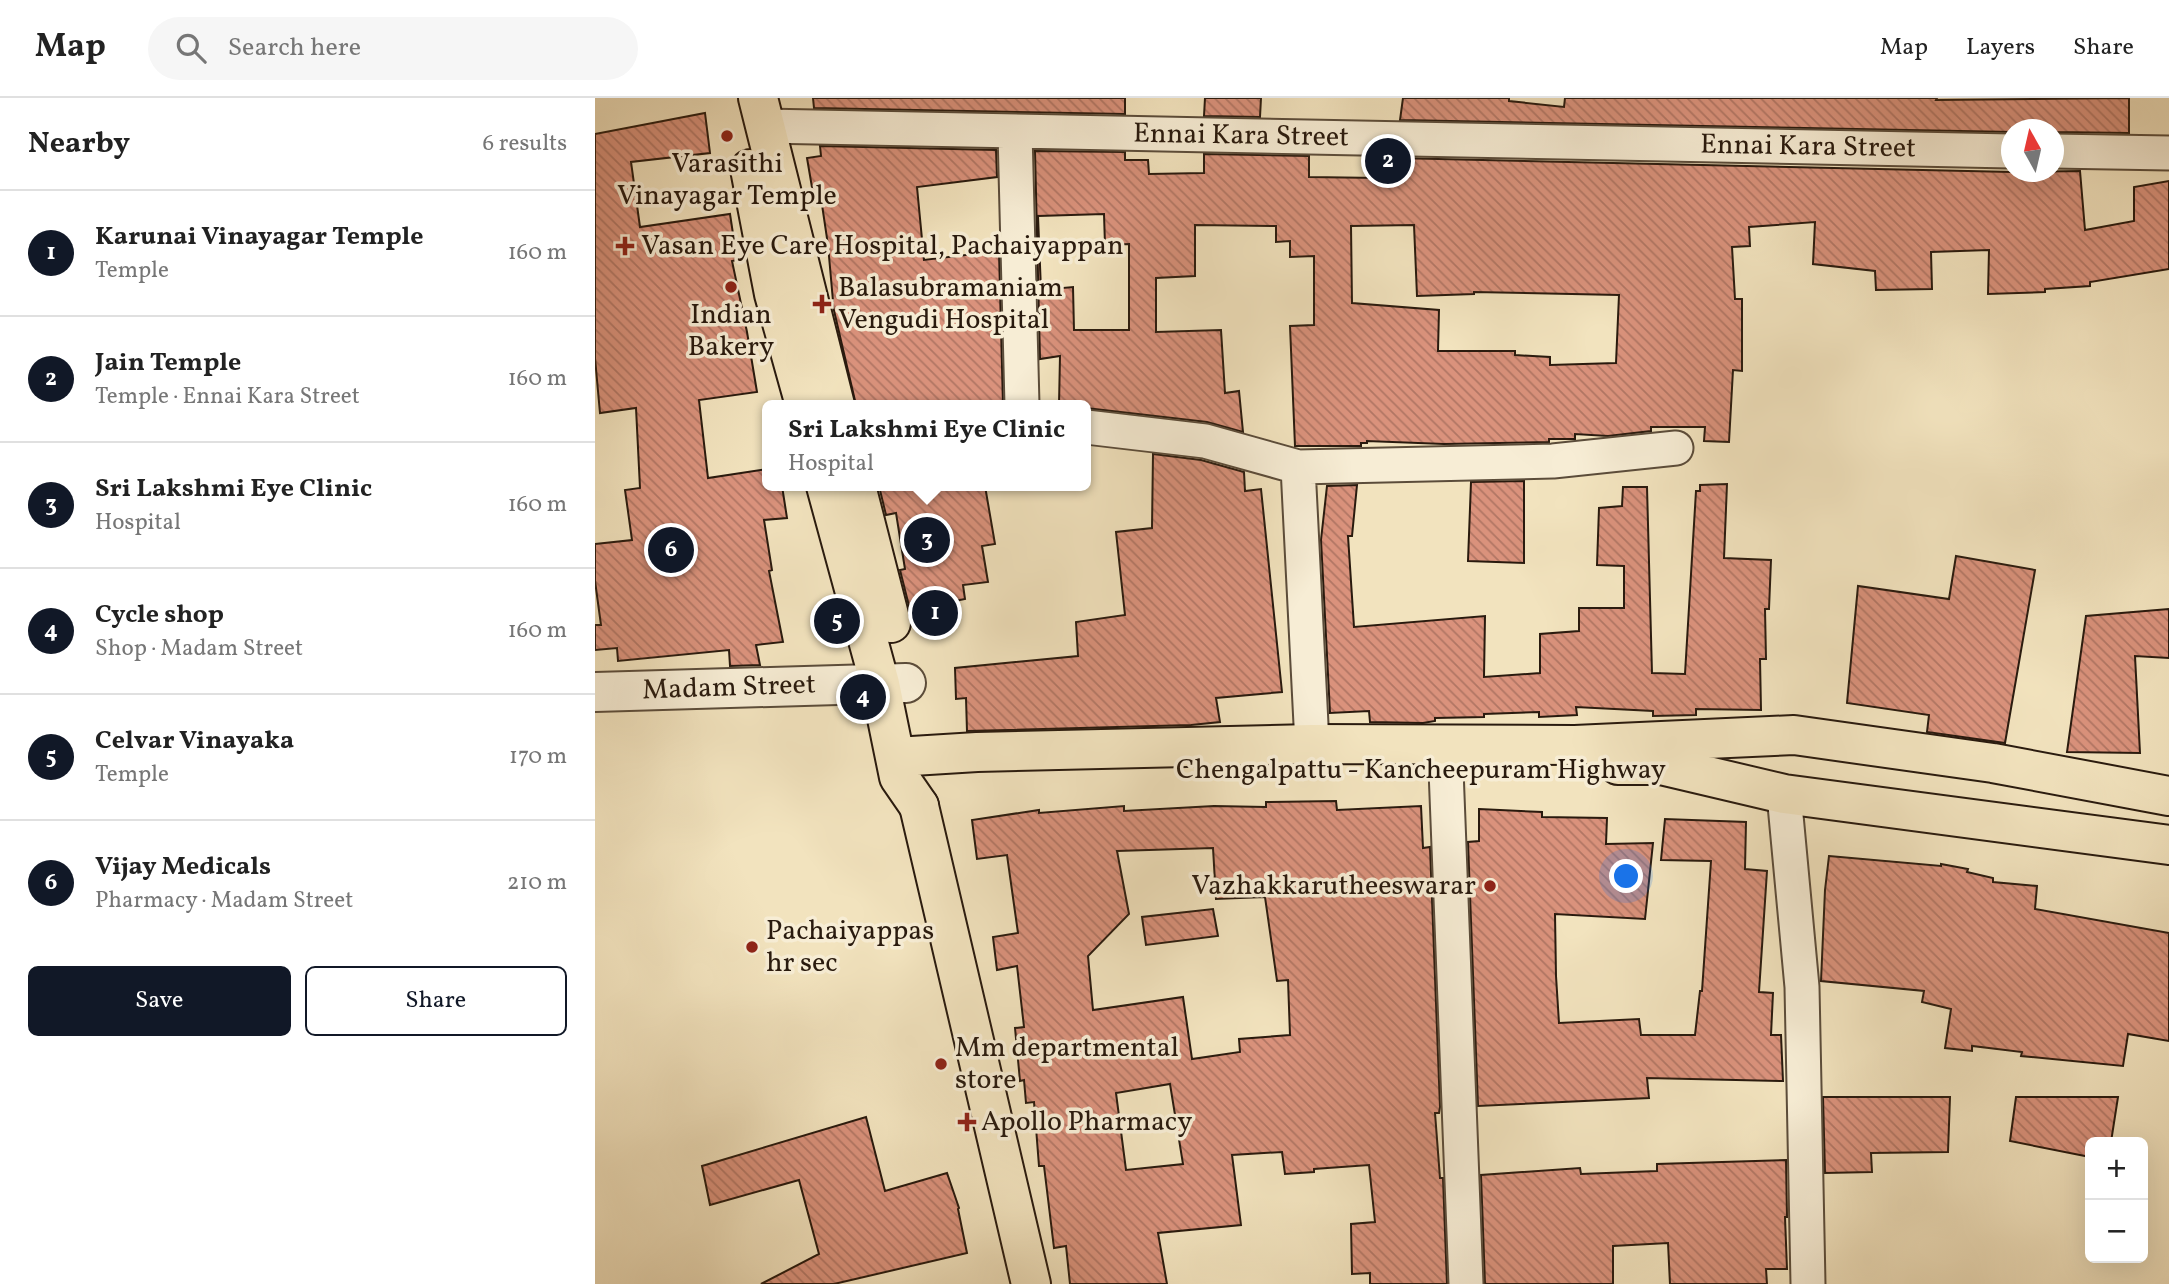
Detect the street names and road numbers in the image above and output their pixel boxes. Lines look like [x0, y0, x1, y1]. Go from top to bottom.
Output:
street label: Ennai Kara Street [1133, 115, 1349, 157]
street label: Ennai Kara Street [1700, 126, 1916, 168]
street label: Madam Street [642, 665, 816, 711]
street label: Chengalpattu - Kancheepuram Highway [1176, 751, 1666, 790]

